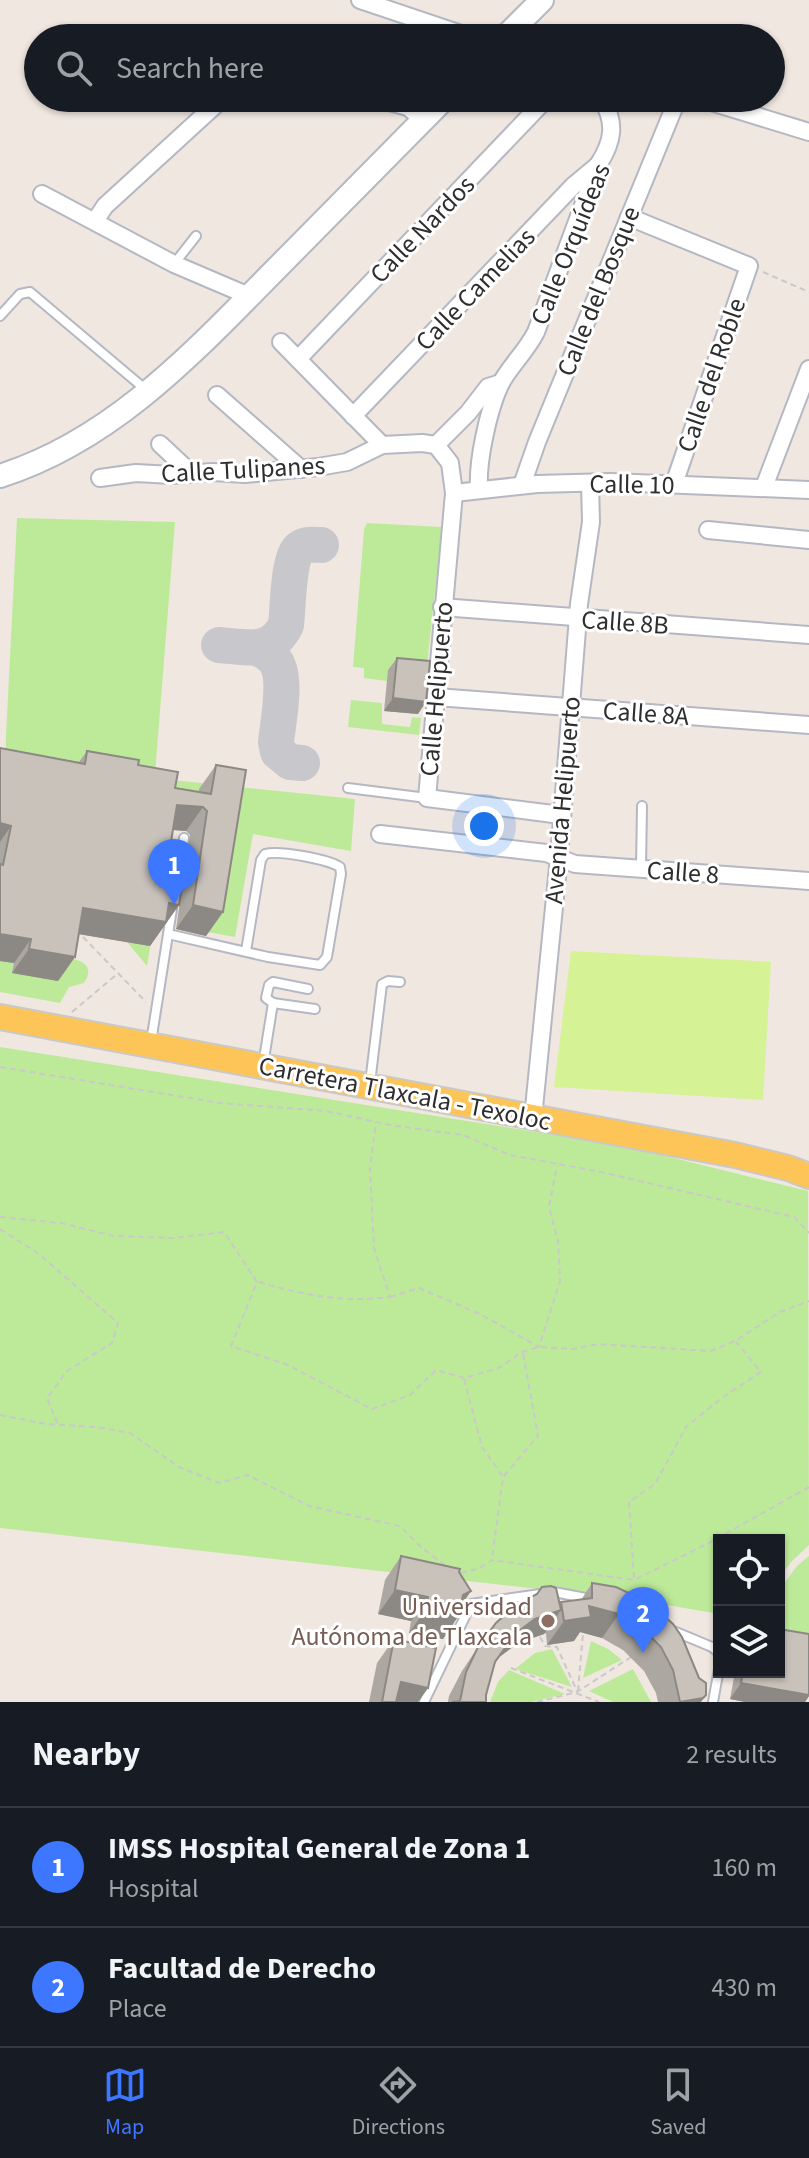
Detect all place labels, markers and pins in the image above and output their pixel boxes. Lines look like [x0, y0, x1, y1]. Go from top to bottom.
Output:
pin: 1 [148, 839, 200, 905]
pin: 2 [617, 1587, 669, 1653]
place label: Universidad Autónoma de Tlaxcala [291, 1588, 532, 1655]
marker: Universidad Autónoma de Tlaxcala [539, 1612, 557, 1630]

